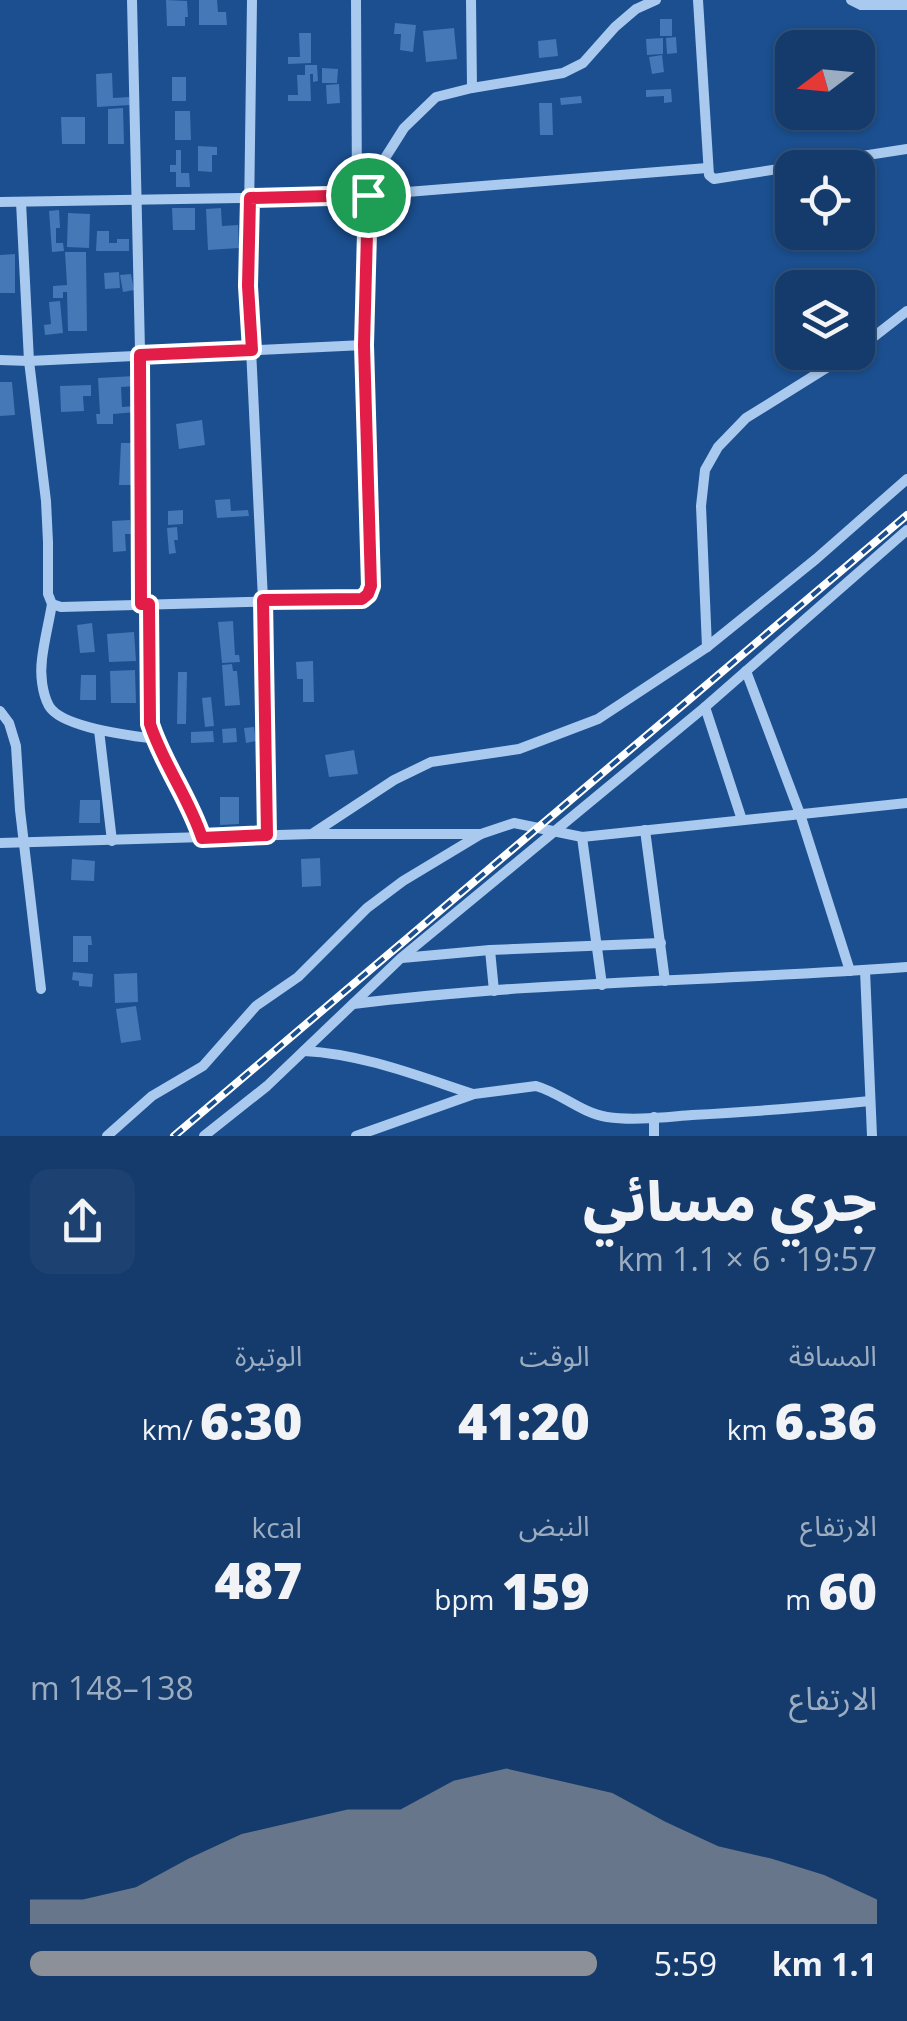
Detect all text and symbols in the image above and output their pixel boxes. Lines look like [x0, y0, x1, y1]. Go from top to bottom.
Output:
north arrow [775, 30, 875, 130]
map controls [775, 30, 875, 370]
button: locate [775, 150, 875, 250]
pin [326, 153, 411, 238]
icon: arrive [341, 168, 396, 223]
button: layers [775, 270, 875, 370]
text: جري مسائي [583, 1162, 877, 1237]
button: share [30, 1169, 135, 1274]
text: 19:57 · 6 × 1.1 km [617, 1237, 877, 1280]
text: الوتيرة [235, 1336, 302, 1374]
text: الوقت [519, 1336, 590, 1374]
text: المسافة [789, 1336, 877, 1374]
text: 6:30 [200, 1387, 302, 1455]
text: 41:20 [458, 1387, 590, 1455]
text: 6.36 [775, 1387, 877, 1455]
text: /km [142, 1410, 200, 1448]
text: km [727, 1410, 775, 1448]
text: النبض [519, 1506, 590, 1544]
text: الارتفاع [800, 1506, 877, 1544]
text: kcal [252, 1508, 302, 1546]
text: 487 [214, 1546, 302, 1614]
text: 159 [502, 1557, 590, 1625]
text: 60 [818, 1557, 877, 1625]
text: bpm [434, 1580, 502, 1618]
text: m [785, 1580, 818, 1618]
text: 138–148 m [30, 1666, 194, 1709]
text: الارتفاع [789, 1676, 877, 1719]
text: 5:59 [654, 1942, 717, 1985]
text: 1.1 km [772, 1942, 877, 1985]

